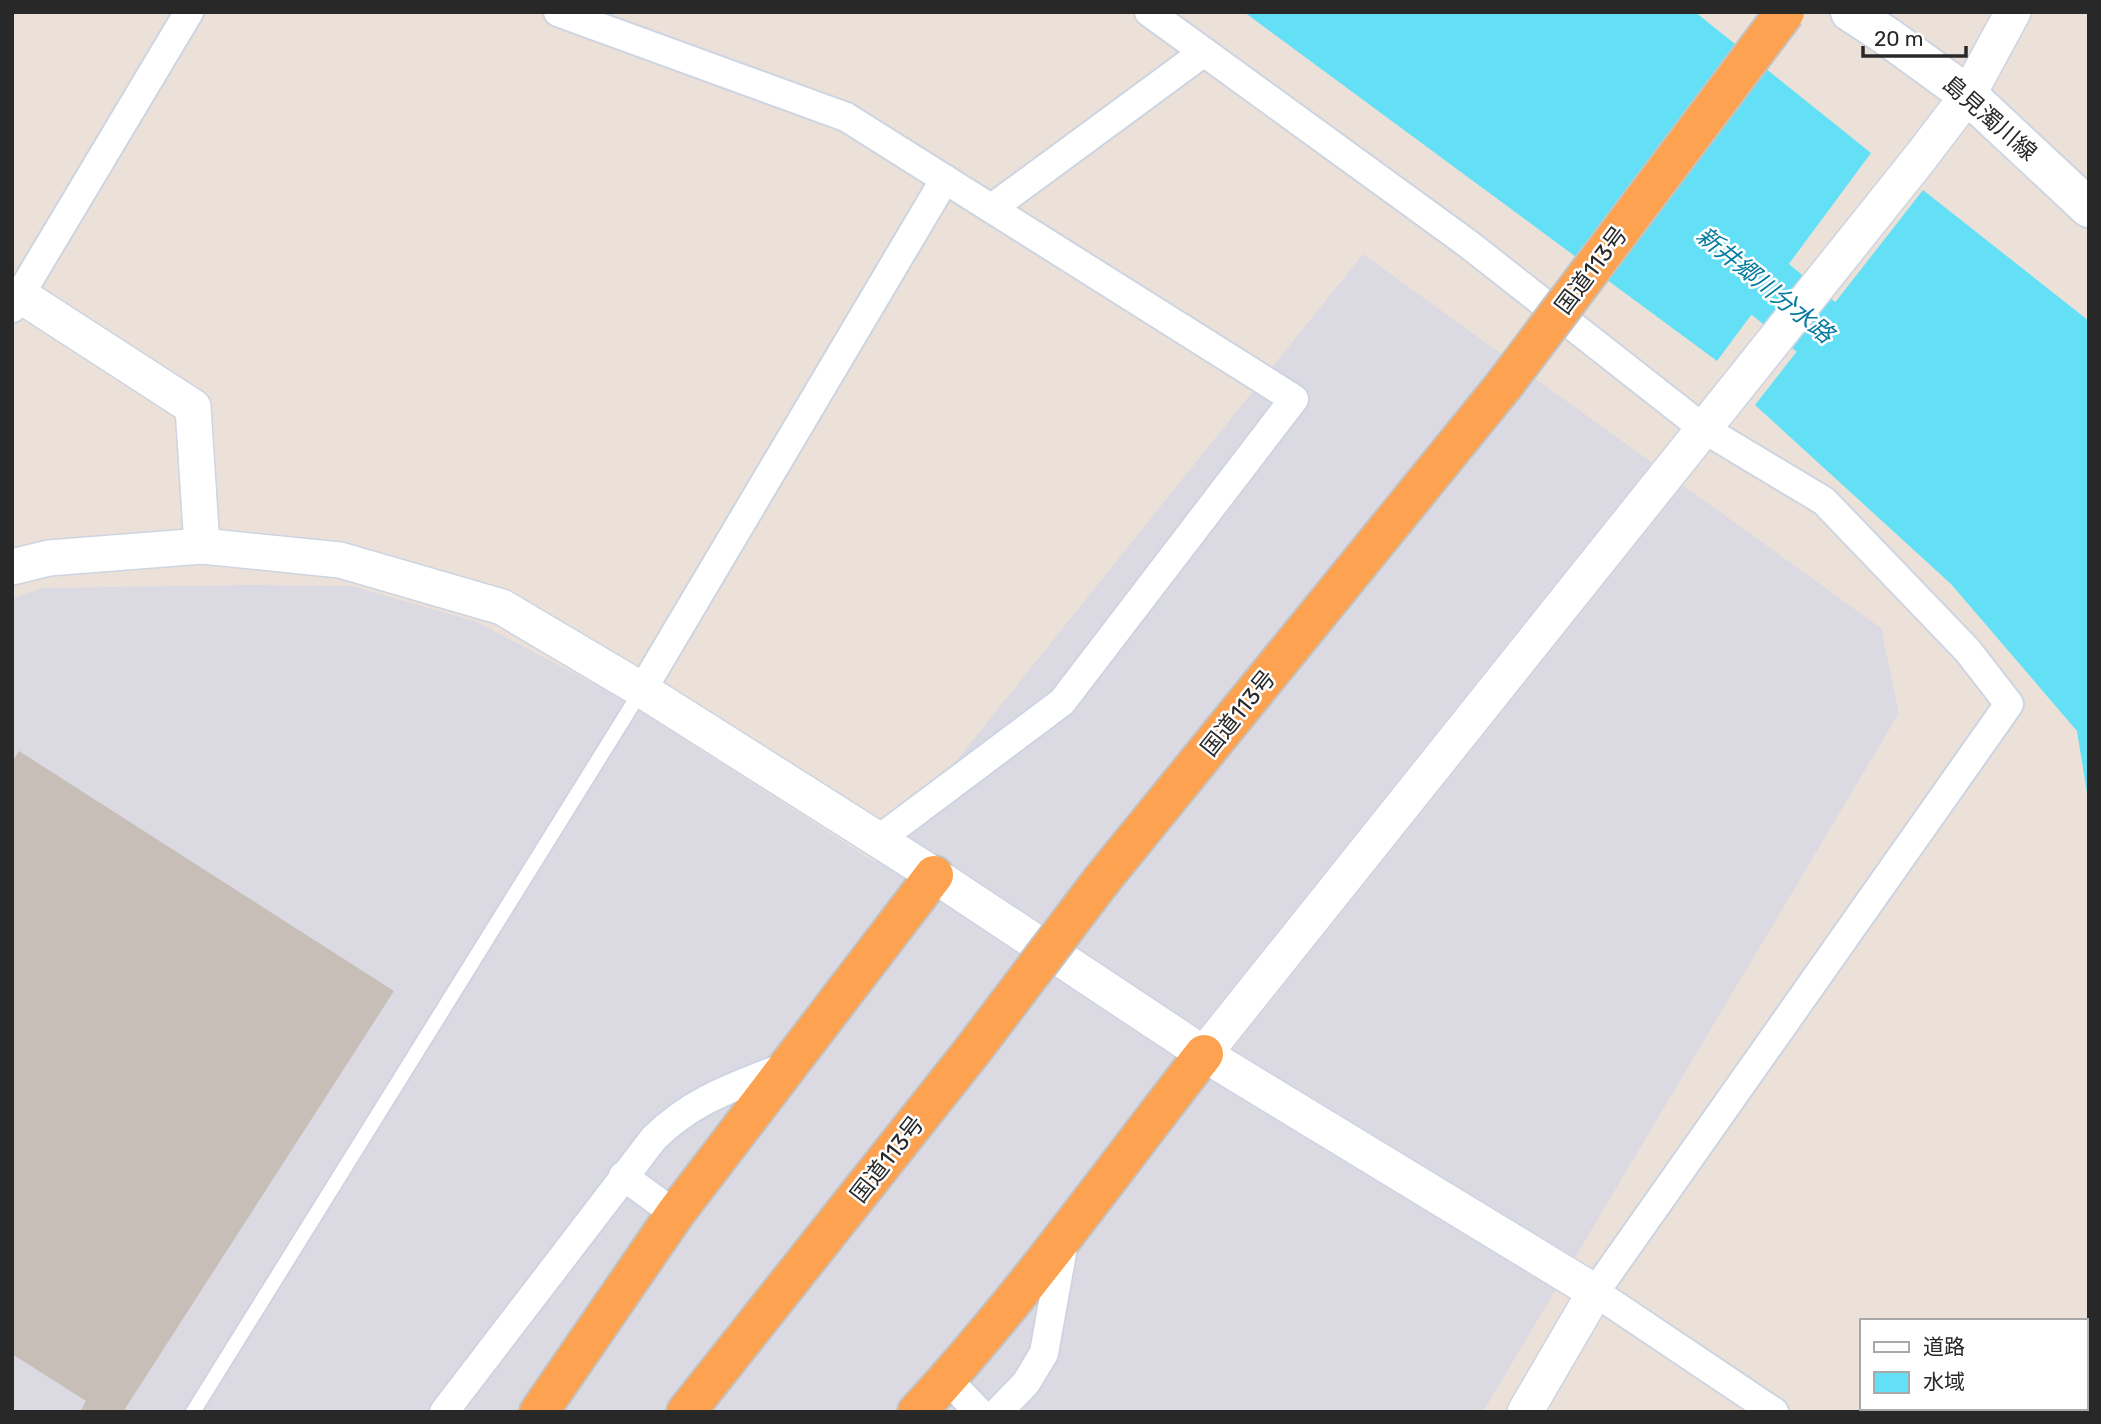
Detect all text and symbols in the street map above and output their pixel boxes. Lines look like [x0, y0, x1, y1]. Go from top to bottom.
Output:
scale bar [1863, 14, 1966, 58]
text: 20 m [1874, 26, 1923, 51]
street label: 島見濁川線 [1937, 70, 2043, 166]
street label: 国道113号 [1549, 221, 1633, 319]
water label: 新井郷川分水路 [1691, 221, 1841, 350]
street label: 国道113号 [1195, 664, 1281, 762]
street label: 国道113号 [844, 1110, 930, 1208]
legend [1860, 1319, 2087, 1410]
text: 道路 [1923, 1334, 1965, 1359]
text: 水域 [1923, 1369, 1965, 1394]

